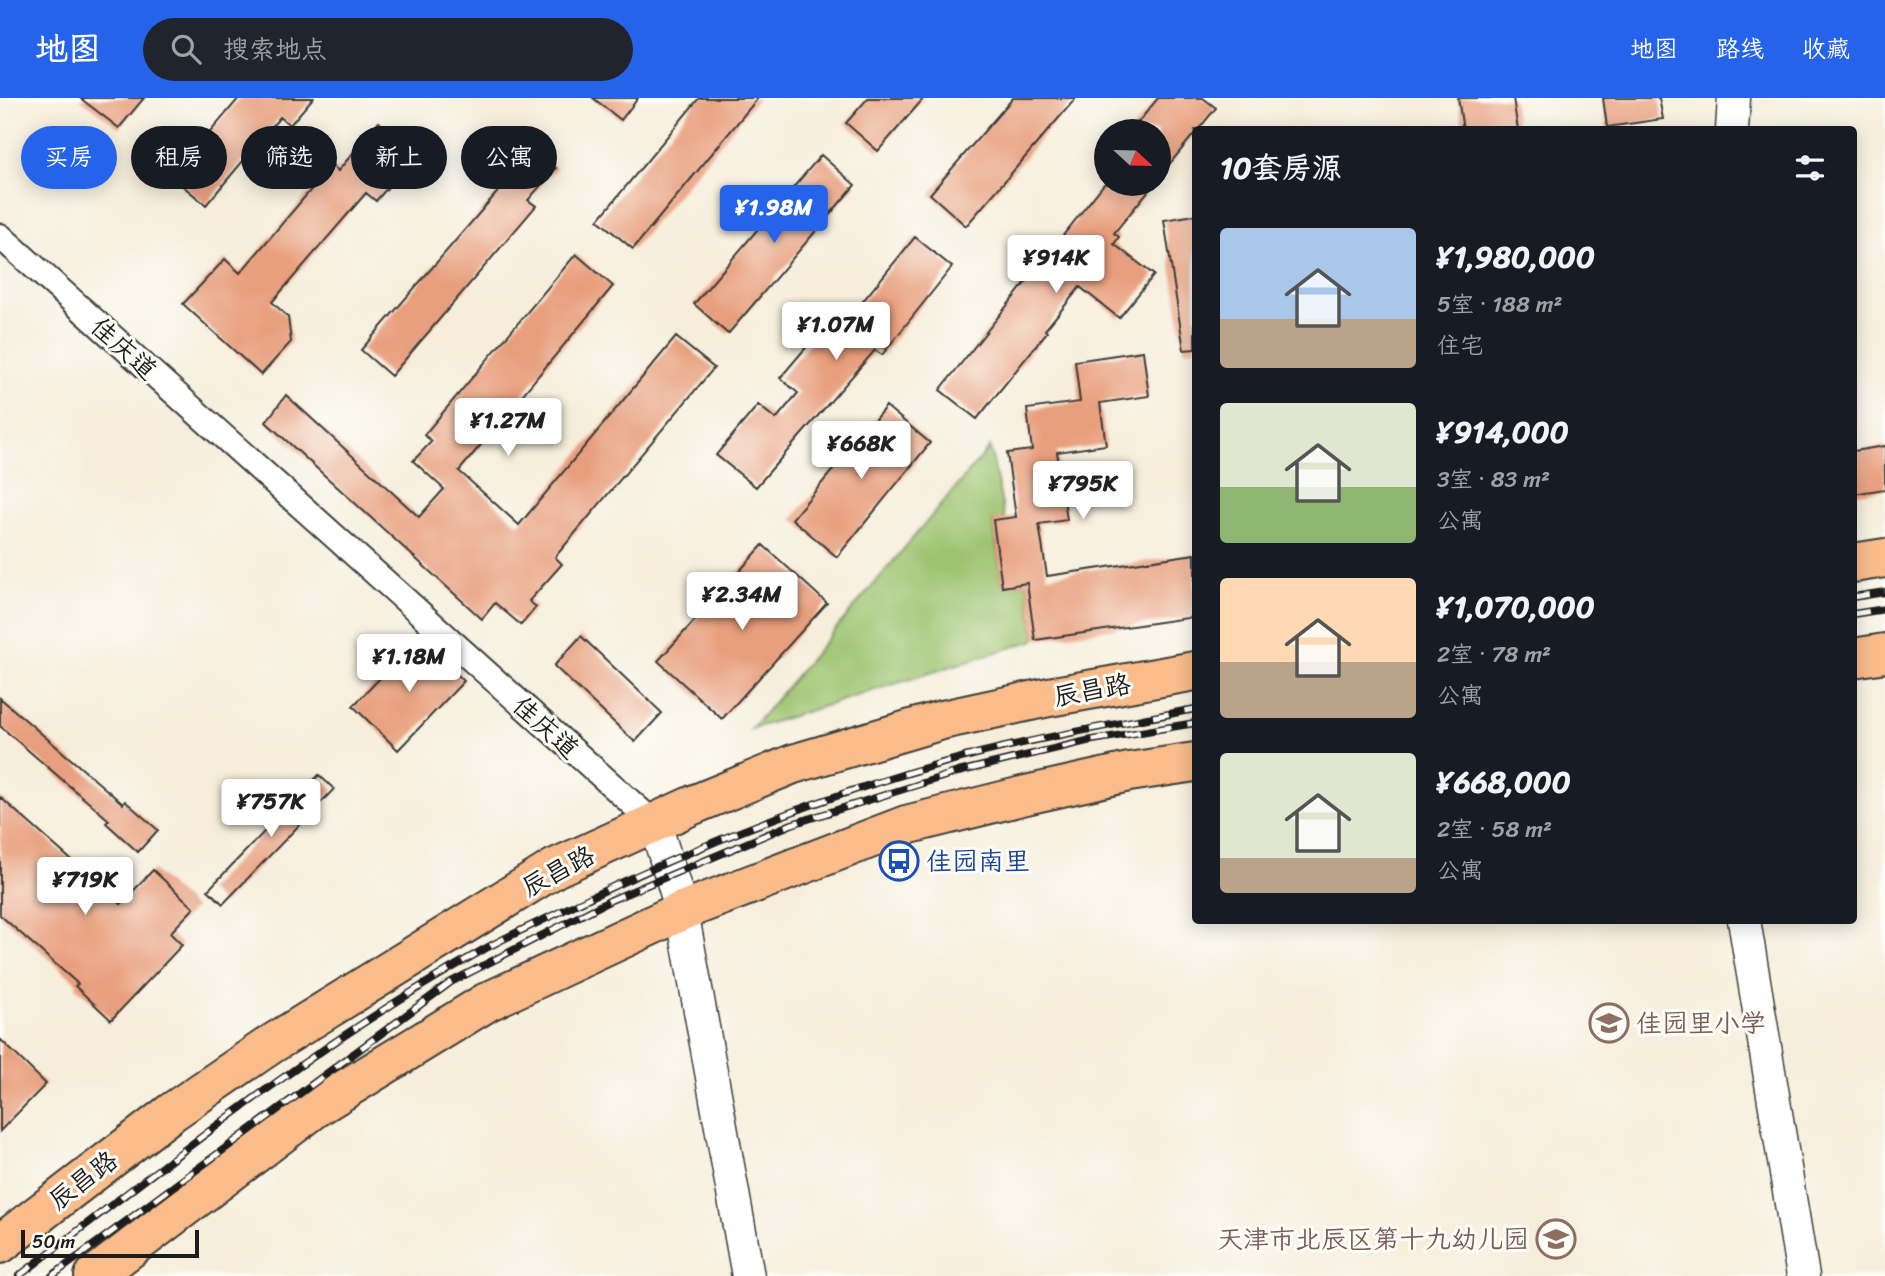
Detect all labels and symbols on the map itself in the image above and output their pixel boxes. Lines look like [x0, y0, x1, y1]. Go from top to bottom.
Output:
north arrow [1094, 119, 1171, 196]
pin: ¥1.98M [717, 186, 831, 245]
pin: ¥914K [1007, 236, 1105, 295]
pin: ¥1.07M [779, 302, 893, 362]
street label: 佳庆道 [80, 305, 168, 391]
pin: ¥1.27M [451, 398, 565, 458]
pin: ¥668K [812, 422, 910, 481]
pin: ¥795K [1034, 462, 1132, 521]
pin: ¥2.34M [685, 573, 799, 632]
pin: ¥1.18M [352, 634, 466, 694]
street label: 辰昌路 [1050, 661, 1134, 719]
street label: 佳庆道 [502, 684, 590, 770]
pin: ¥757K [222, 780, 320, 839]
street label: 辰昌路 [513, 832, 603, 910]
place label: 佳园南里 [926, 838, 1030, 884]
bus stop icon: 佳园南里 [878, 840, 920, 882]
pin: ¥719K [36, 858, 134, 917]
place label: 佳园里小学 [1636, 1000, 1766, 1046]
school or university icon: 佳园里小学 [1588, 1002, 1630, 1044]
street label: 辰昌路 [38, 1138, 128, 1222]
place label: 天津市北辰区第十九幼儿园 [1217, 1216, 1529, 1262]
school or university icon: 天津市北辰区第十九幼儿园 [1535, 1218, 1577, 1260]
scale bar [21, 1227, 200, 1259]

